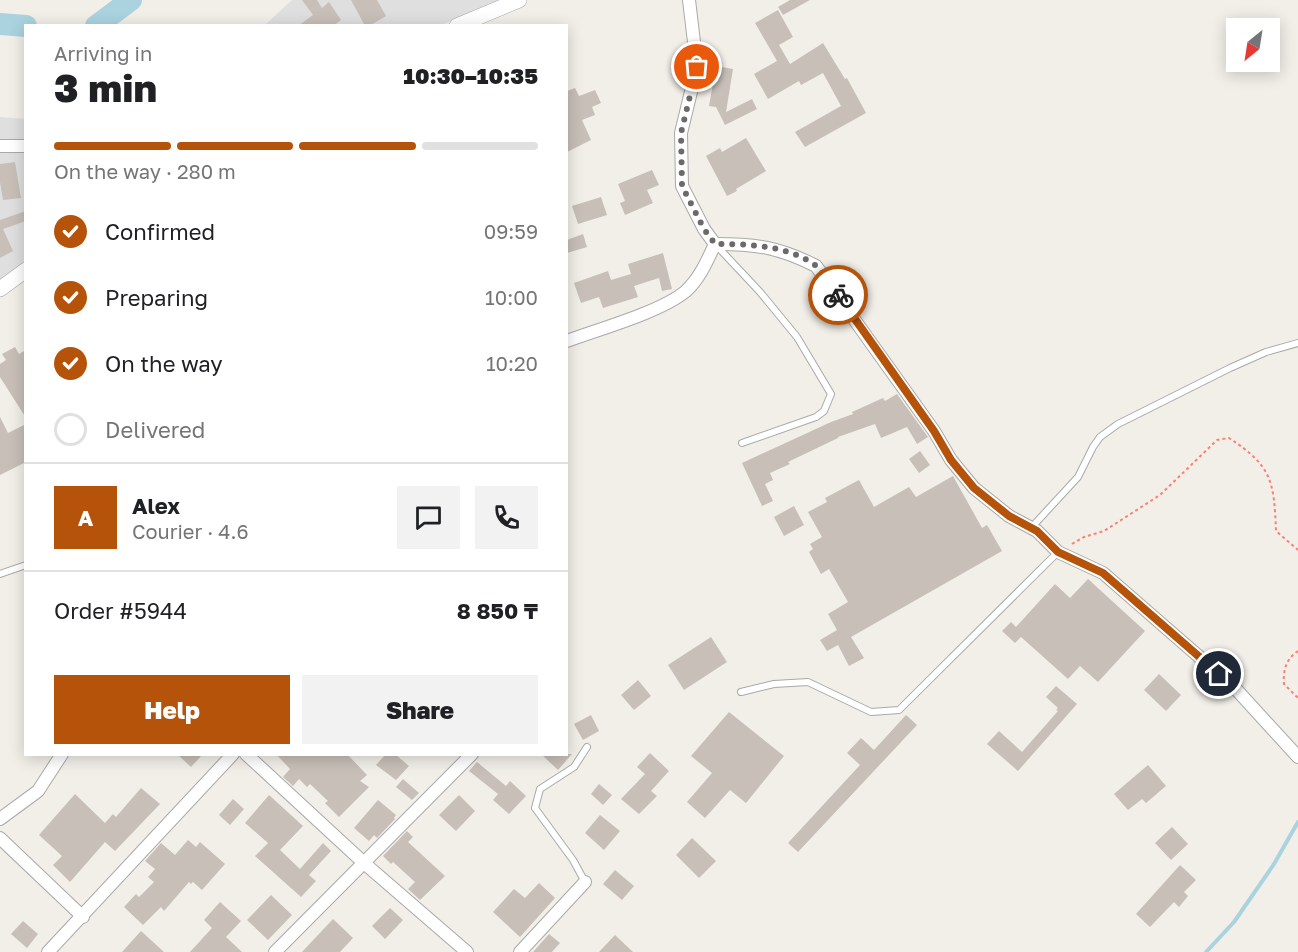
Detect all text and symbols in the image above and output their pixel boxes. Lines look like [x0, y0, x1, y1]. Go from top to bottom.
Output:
north arrow [1226, 18, 1280, 72]
map controls [1226, 18, 1280, 72]
text: Arriving in [54, 41, 152, 65]
pin [671, 41, 722, 92]
icon: bag [680, 50, 713, 83]
text: 10:30–10:35 [403, 62, 538, 89]
text: 3 min [54, 64, 157, 111]
text: On the way · 280 m [54, 159, 236, 183]
icon: check [54, 215, 87, 248]
text: Confirmed [105, 218, 215, 245]
text: 09:59 [484, 219, 538, 243]
courier [808, 265, 868, 325]
icon: bike [822, 279, 855, 312]
icon: check [54, 281, 87, 314]
text: Preparing [105, 284, 208, 311]
text: 10:00 [485, 285, 538, 309]
icon: check [54, 347, 87, 380]
text: On the way [105, 350, 223, 377]
text: 10:20 [486, 351, 538, 375]
text: Delivered [105, 416, 205, 443]
button: chat [397, 486, 460, 549]
button: phone [475, 486, 538, 549]
text: Alex [132, 492, 180, 519]
text: A [78, 504, 93, 531]
text: Courier · 4.6 [132, 519, 249, 543]
text: Order #5944 [54, 597, 187, 624]
text: 8 850 ₸ [457, 597, 538, 624]
pin [1193, 648, 1244, 699]
icon: home [1202, 657, 1235, 690]
button: Help [54, 675, 290, 744]
button: Share [302, 675, 538, 744]

